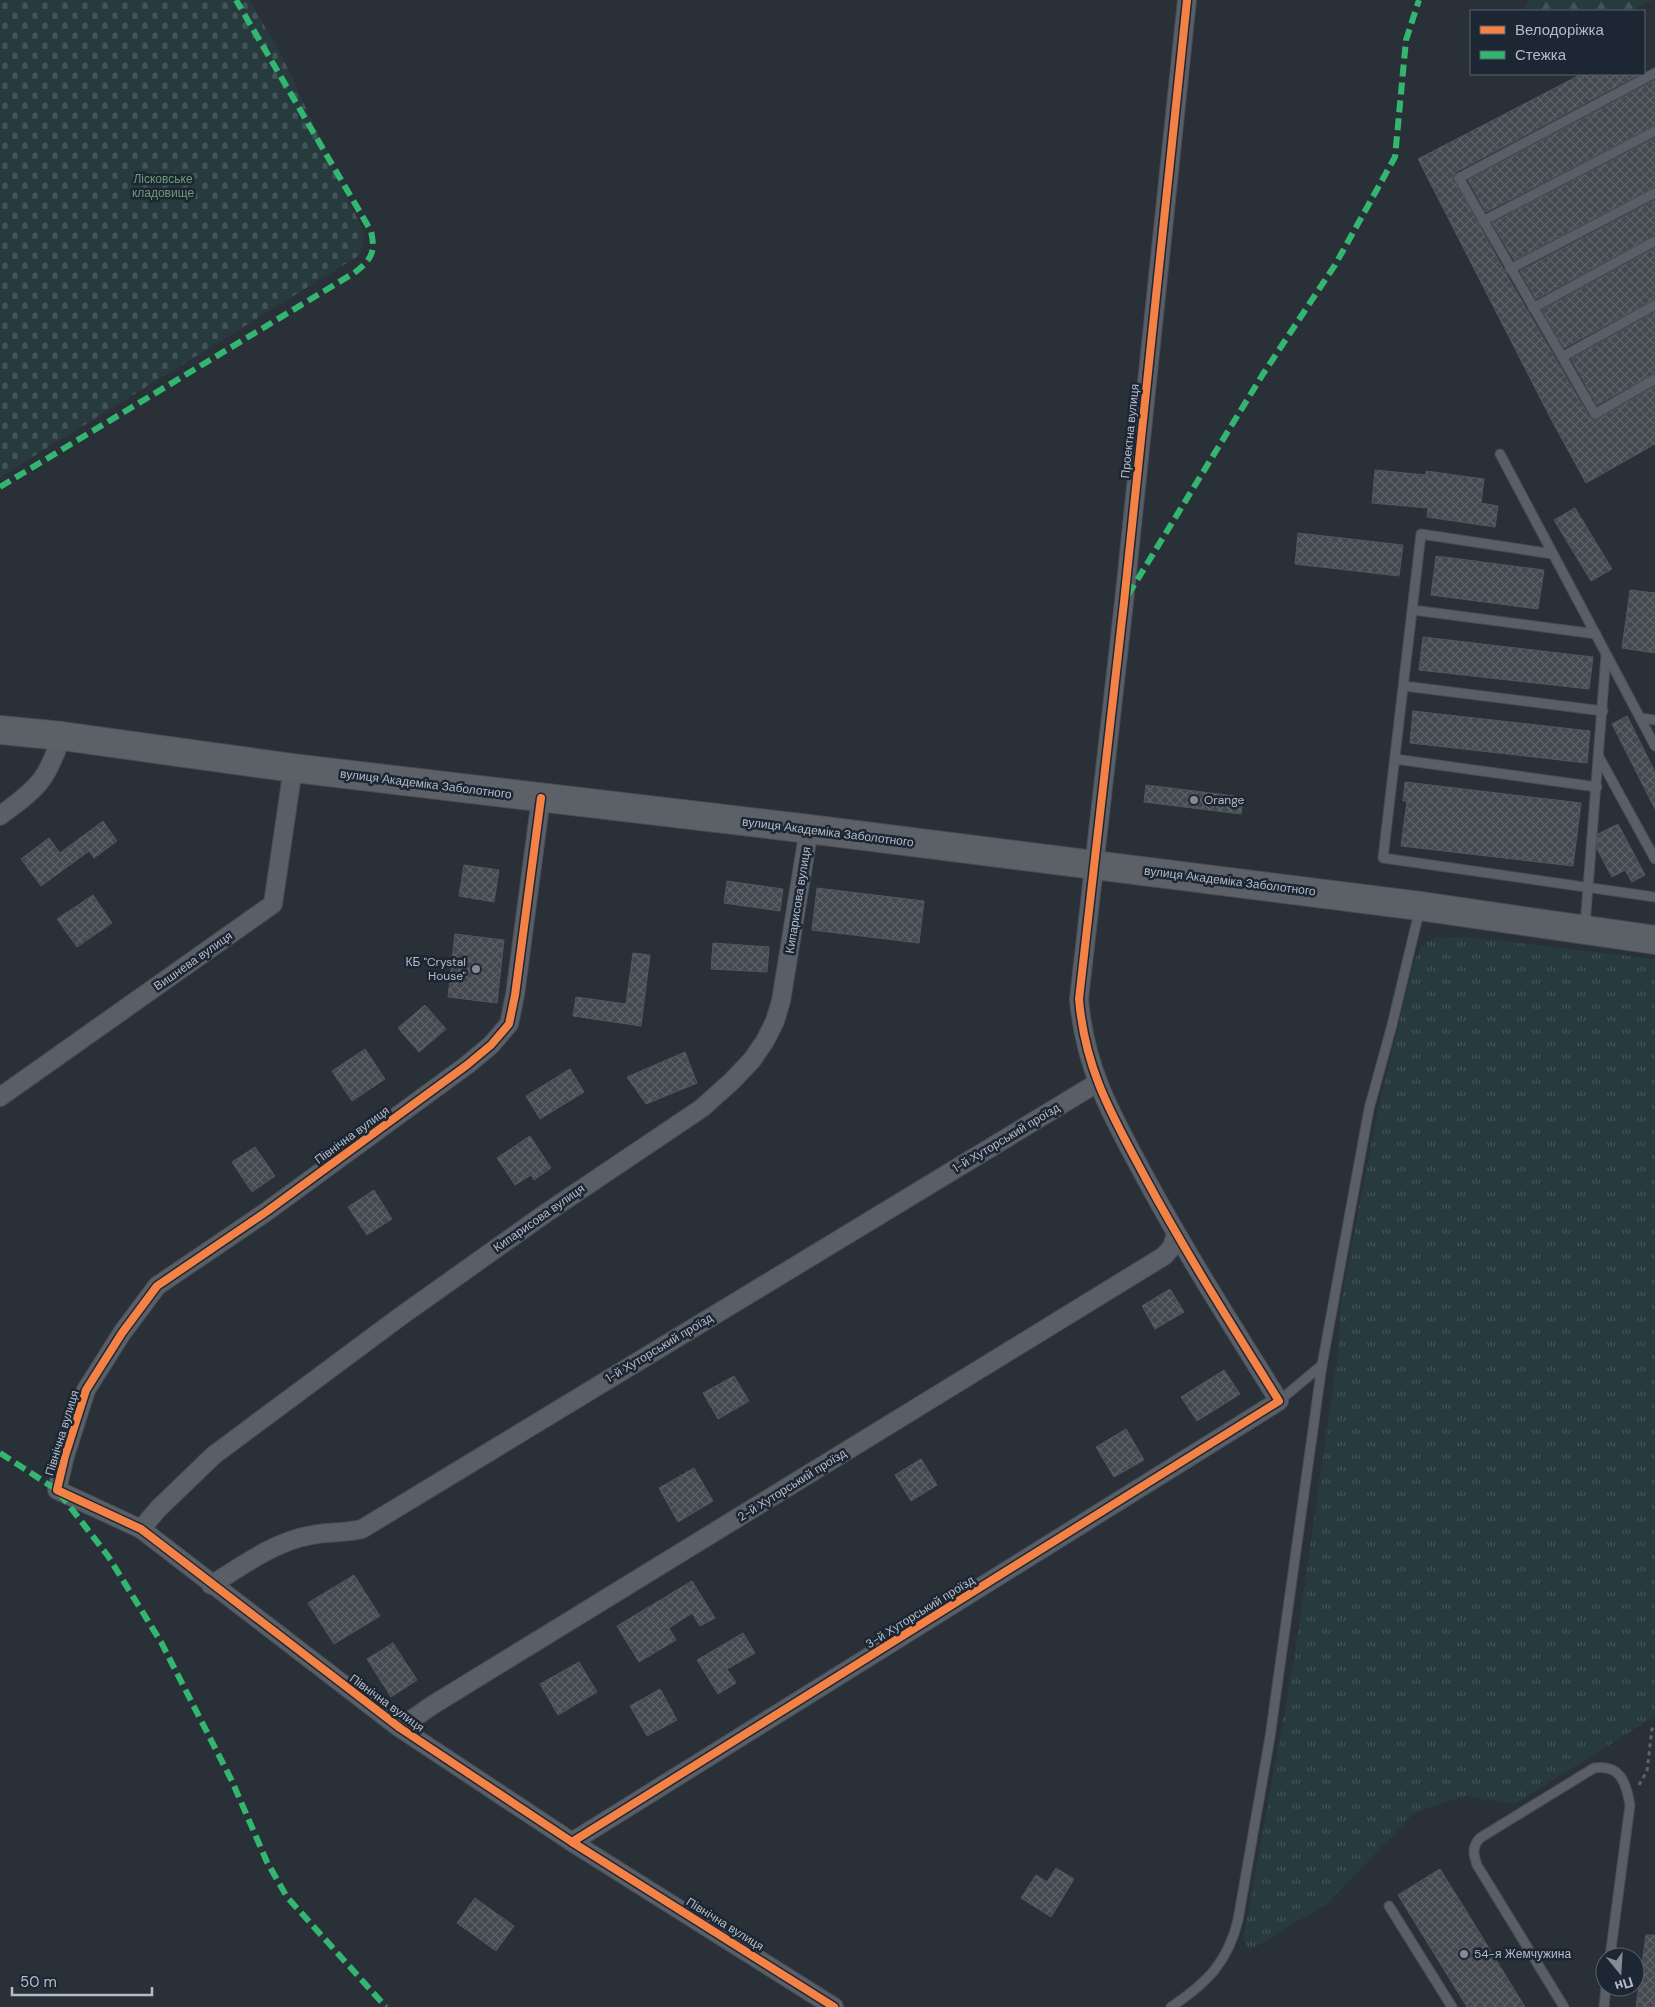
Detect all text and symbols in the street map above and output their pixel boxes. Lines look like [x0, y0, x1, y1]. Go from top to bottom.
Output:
legend [1470, 10, 1645, 75]
text: Велодоріжка [1515, 20, 1604, 40]
text: Стежка [1515, 45, 1567, 65]
park label: Лісковське кладовище [132, 171, 194, 201]
street label: Проектна вулиця [1117, 383, 1143, 479]
street label: вулиця Академіка Заболотного [339, 766, 513, 802]
place label: Orange [1204, 792, 1245, 808]
marker: Orange [1188, 794, 1200, 806]
street label: вулиця Академіка Заболотного [741, 814, 915, 850]
street label: Кипарисова вулиця [782, 845, 814, 955]
street label: вулиця Академіка Заболотного [1143, 863, 1317, 899]
street label: Вишнева вулиця [150, 928, 236, 994]
place label: КБ "Crystal House" [405, 954, 467, 984]
marker: КБ "Crystal House" [470, 963, 482, 975]
street label: 1-й Хуторський проїзд [950, 1100, 1062, 1176]
street label: Північна вулиця [311, 1102, 393, 1168]
street label: Кипарисова вулиця [490, 1180, 588, 1256]
street label: 1-й Хуторський проїзд [603, 1310, 715, 1386]
street label: Північна вулиця [41, 1388, 83, 1478]
street label: 2-й Хуторський проїзд [735, 1445, 849, 1525]
street label: 3-й Хуторський проїзд [863, 1572, 977, 1652]
street label: Північна вулиця [346, 1670, 428, 1736]
street label: Північна вулиця [683, 1894, 767, 1954]
place label: 54-я Жемчужина [1474, 1946, 1571, 1962]
north arrow [1595, 1947, 1645, 1997]
marker: 54-я Жемчужина [1458, 1948, 1470, 1960]
scale bar [12, 1964, 152, 1996]
text: 50 m [20, 1972, 57, 1992]
text: Пн [1612, 1973, 1636, 1996]

